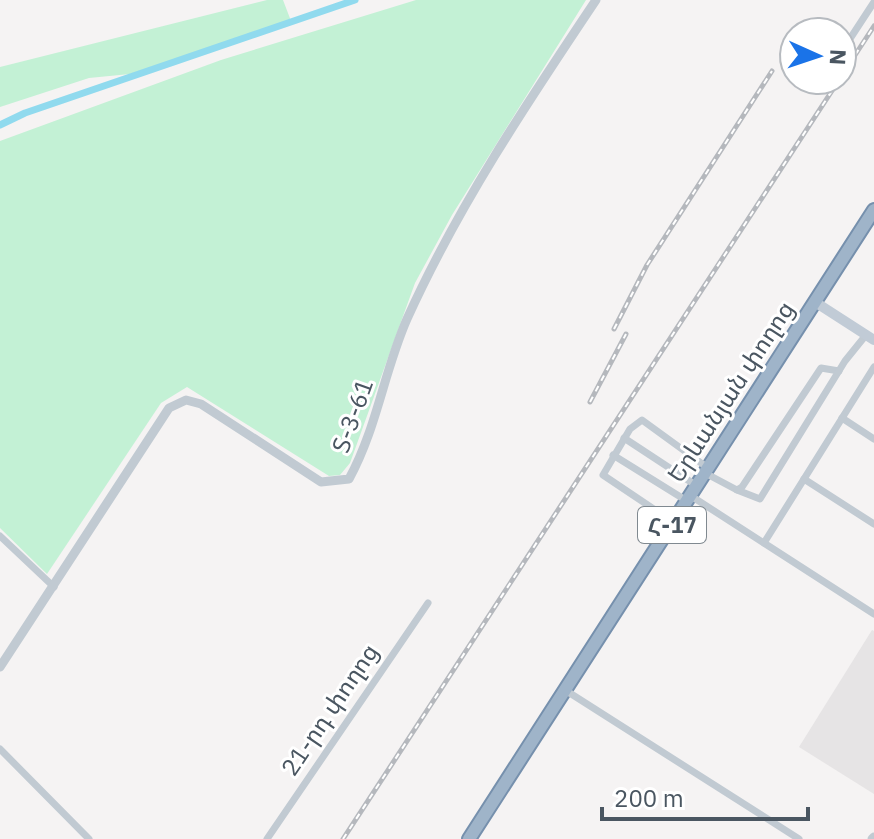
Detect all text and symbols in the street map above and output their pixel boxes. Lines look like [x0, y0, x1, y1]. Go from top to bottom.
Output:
north arrow [778, 16, 858, 96]
text: N [824, 48, 853, 66]
street label: Երևանյան փողոց [659, 295, 801, 488]
street label: Տ-3-61 [324, 374, 380, 457]
road number: Հ-17 [638, 507, 706, 543]
street label: 21-րդ փողոց [273, 637, 385, 782]
scale bar [602, 771, 808, 821]
text: 200 m [614, 782, 684, 814]

